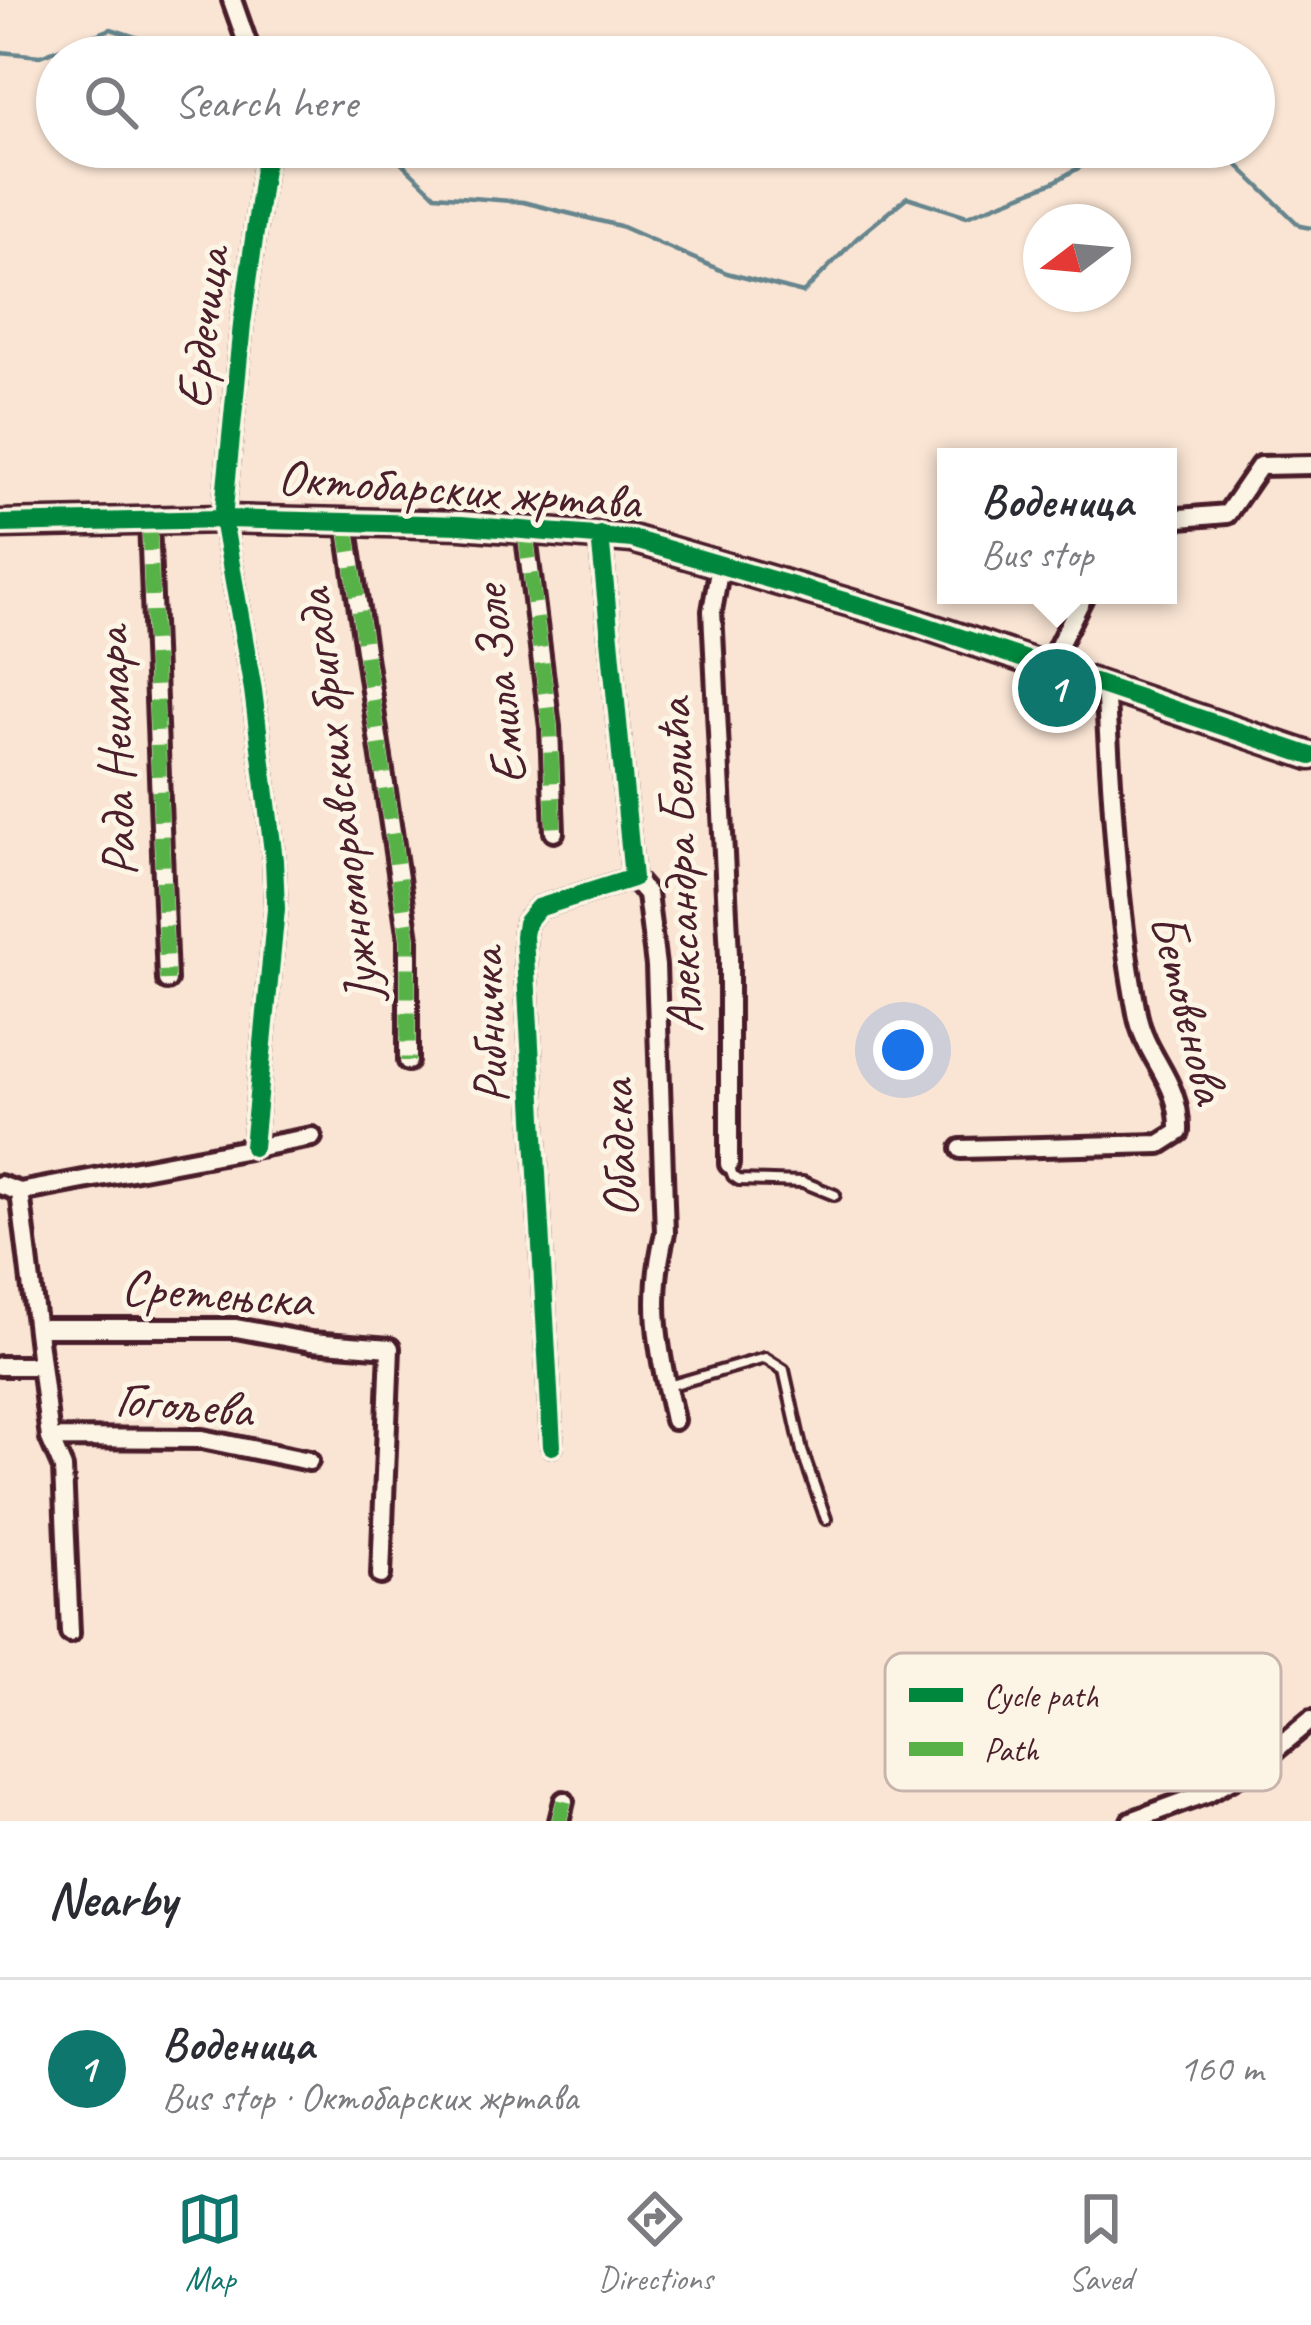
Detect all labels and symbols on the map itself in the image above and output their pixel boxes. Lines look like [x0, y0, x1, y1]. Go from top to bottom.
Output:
north arrow [1023, 204, 1131, 312]
street label: Ердечица [160, 240, 244, 412]
street label: Октобарских жртава [276, 444, 646, 534]
street label: Емила Золе [456, 579, 541, 787]
street label: Јужноморавских бригада [280, 582, 395, 1009]
street label: Рада Неимара [79, 622, 151, 878]
pin: 1 [1018, 643, 1096, 733]
street label: Александра Белића [641, 694, 717, 1035]
street label: Бетовенова [1135, 907, 1244, 1113]
street label: Рибничка [453, 943, 523, 1105]
your location [873, 1020, 933, 1080]
street label: Обадска [583, 1075, 652, 1219]
street label: Сретењска [119, 1254, 318, 1332]
street label: Гогољева [113, 1366, 259, 1442]
legend [885, 1653, 1281, 1791]
text: Cycle path [984, 1675, 1099, 1717]
text: Path [984, 1729, 1040, 1771]

